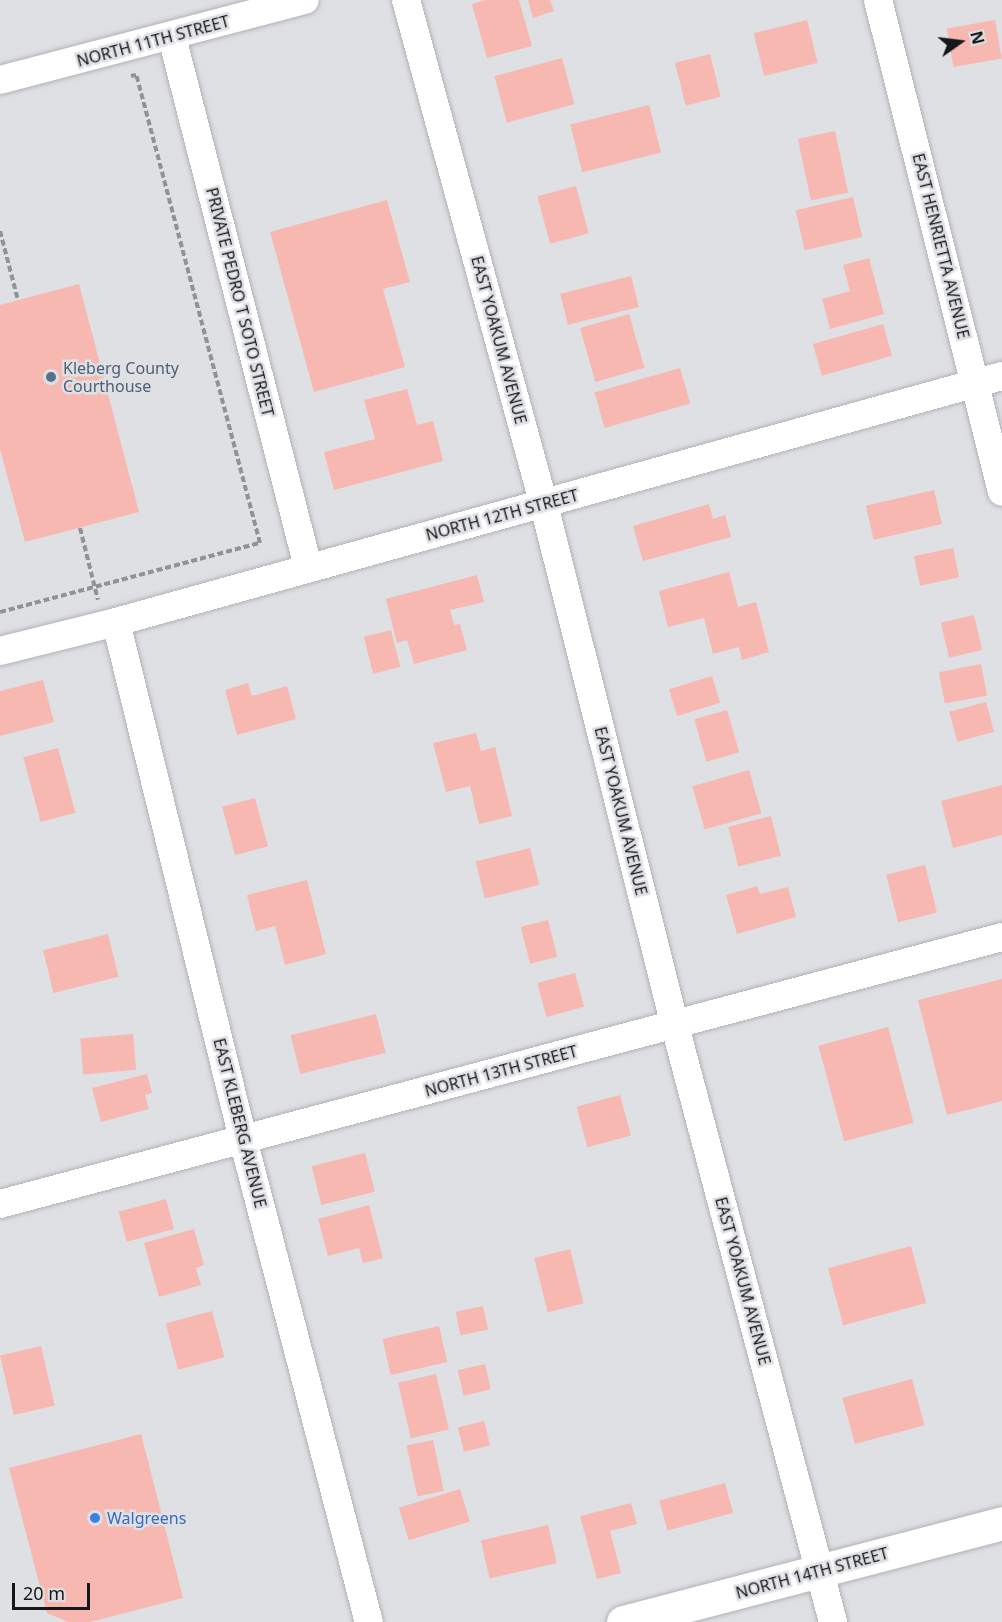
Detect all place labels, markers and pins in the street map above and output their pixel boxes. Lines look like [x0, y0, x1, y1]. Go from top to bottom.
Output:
place label: Kleberg County Courthouse [63, 358, 179, 396]
marker: Kleberg County Courthouse [44, 370, 58, 384]
place label: Walgreens [107, 1508, 186, 1528]
marker: Walgreens [88, 1511, 102, 1525]

